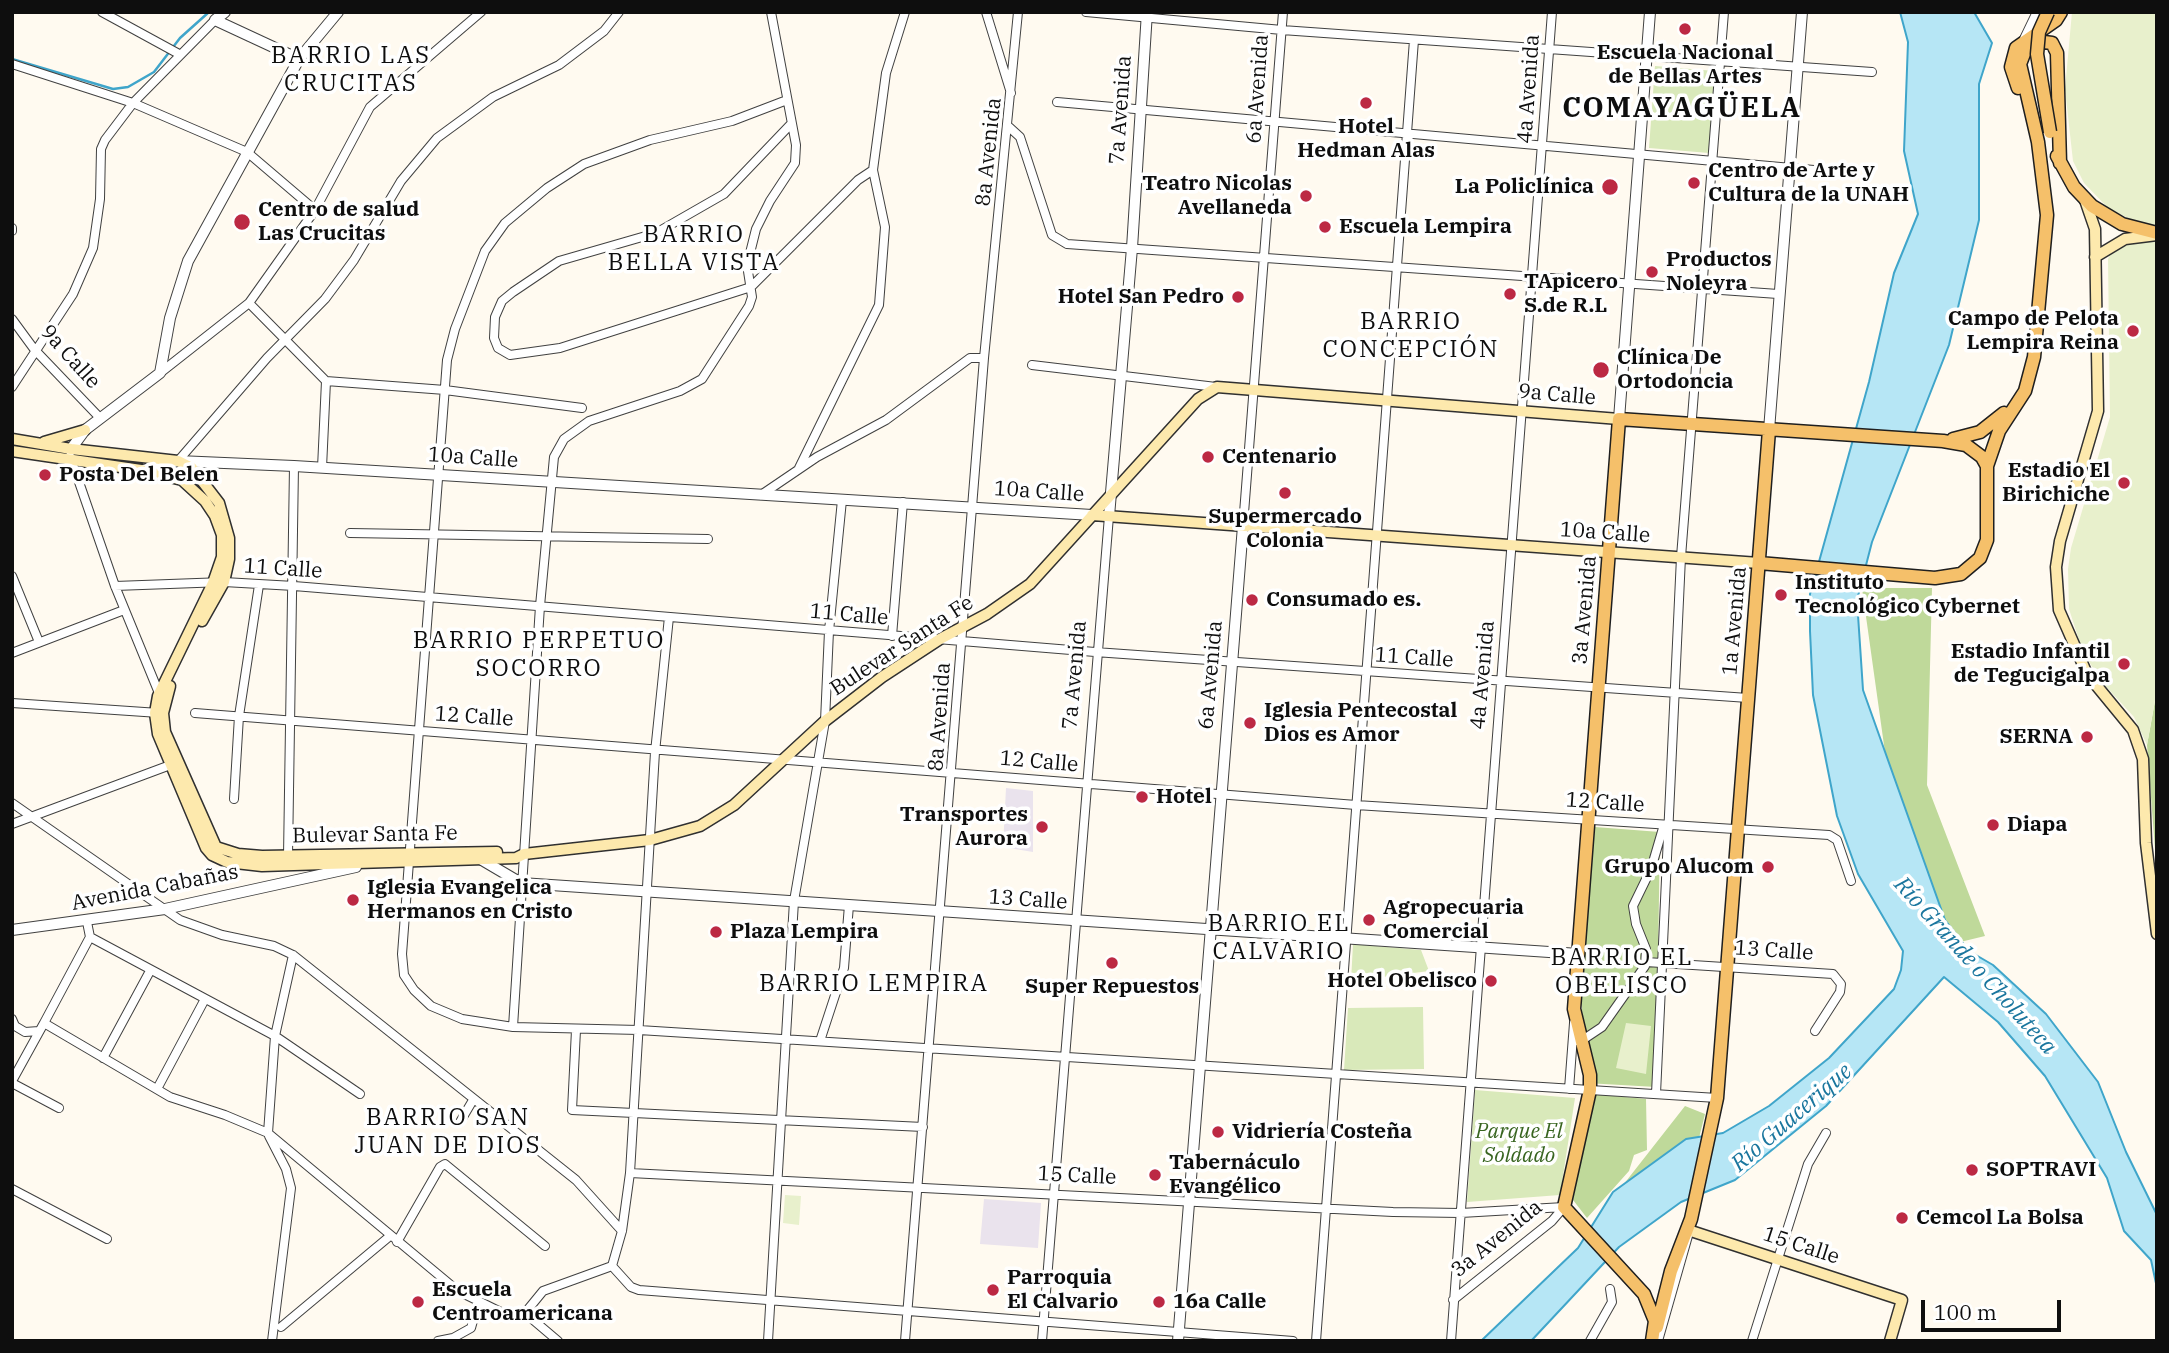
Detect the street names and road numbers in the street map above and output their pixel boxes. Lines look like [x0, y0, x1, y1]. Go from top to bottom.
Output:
street label: 6a Avenida [1242, 34, 1274, 144]
street label: 4a Avenida [1513, 34, 1545, 144]
street label: 7a Avenida [1105, 55, 1137, 165]
street label: 8a Avenida [971, 96, 1007, 208]
street label: 9a Calle [35, 320, 105, 394]
street label: 9a Calle [1517, 379, 1597, 411]
street label: 10a Calle [427, 442, 519, 474]
street label: 10a Calle [993, 476, 1085, 508]
street label: 10a Calle [1559, 517, 1651, 549]
street label: 11 Calle [243, 554, 323, 584]
street label: 3a Avenida [1568, 554, 1602, 666]
street label: 1a Avenida [1718, 565, 1752, 677]
street label: Bulevar Santa Fe [826, 590, 978, 702]
street label: 11 Calle [809, 599, 889, 631]
street label: 7a Avenida [1058, 619, 1092, 731]
street label: 6a Avenida [1194, 619, 1228, 731]
street label: 4a Avenida [1466, 619, 1500, 731]
street label: 11 Calle [1374, 643, 1454, 673]
street label: 8a Avenida [924, 662, 956, 772]
street label: 12 Calle [434, 702, 514, 732]
street label: 12 Calle [999, 746, 1079, 778]
street label: 12 Calle [1565, 788, 1645, 818]
street label: Bulevar Santa Fe [292, 821, 458, 849]
street label: Avenida Cabañas [69, 859, 241, 917]
street label: 13 Calle [988, 885, 1068, 915]
street label: 13 Calle [1734, 936, 1814, 966]
street label: 15 Calle [1037, 1161, 1117, 1191]
street label: 3a Avenida [1447, 1195, 1547, 1283]
street label: 15 Calle [1760, 1222, 1842, 1270]

